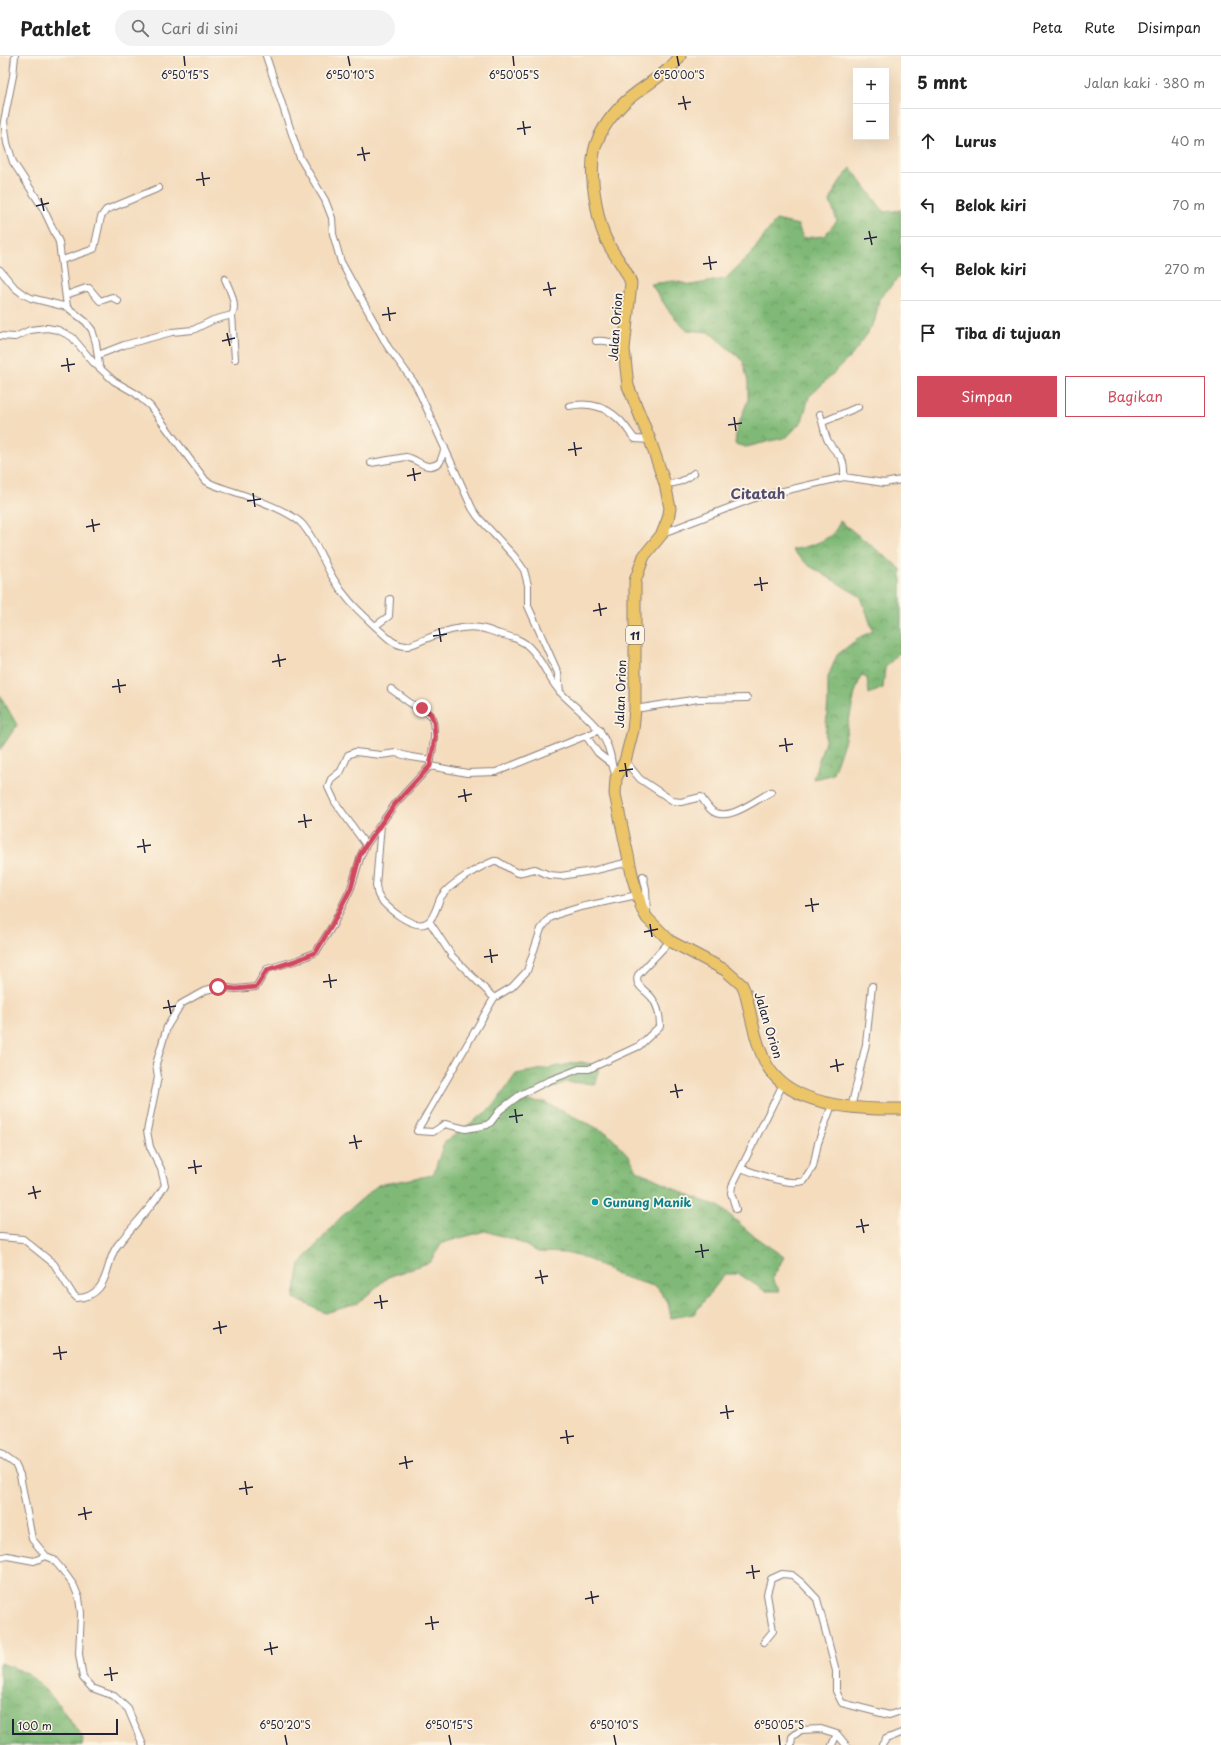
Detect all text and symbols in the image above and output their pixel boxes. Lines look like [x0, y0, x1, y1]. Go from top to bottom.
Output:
search box [115, 10, 395, 46]
text: Pathlet [20, 14, 91, 42]
text: Cari di sini [161, 16, 238, 39]
icon: search [129, 17, 151, 39]
text: Peta [1032, 17, 1062, 38]
text: Rute [1084, 17, 1115, 38]
text: Disimpan [1137, 17, 1201, 38]
text: 6°50'15"S [161, 67, 209, 82]
text: 6°50'10"S [326, 67, 374, 82]
text: 6°50'05"S [489, 67, 539, 82]
text: 6°50'00"S [653, 67, 705, 82]
map controls [853, 68, 889, 140]
button: + [853, 68, 889, 104]
text: 5 mnt [917, 69, 968, 95]
text: Jalan kaki · 380 m [1084, 73, 1205, 92]
button: − [853, 104, 889, 140]
text: Lurus [955, 129, 996, 152]
icon: ahead [917, 130, 939, 152]
text: 40 m [1171, 131, 1205, 150]
text: Belok kiri [955, 193, 1026, 216]
icon: left [917, 194, 939, 216]
text: 70 m [1172, 195, 1205, 214]
text: Belok kiri [955, 257, 1026, 280]
icon: left [917, 258, 939, 280]
text: 270 m [1164, 259, 1205, 278]
street label: Jalan Orion [604, 292, 626, 362]
text: Tiba di tujuan [955, 321, 1061, 344]
icon: arrive [917, 322, 939, 344]
button: Simpan [917, 376, 1057, 417]
button: Bagikan [1065, 376, 1205, 417]
district label: Citatah [731, 483, 785, 504]
road number: 11 [626, 626, 644, 644]
street label: Jalan Orion [610, 659, 630, 729]
route end [413, 699, 431, 717]
route start [209, 978, 227, 996]
street label: Jalan Orion [750, 990, 788, 1060]
place label: Gunung Manik [603, 1193, 692, 1211]
marker: Gunung Manik [590, 1197, 600, 1207]
scale bar [12, 1717, 118, 1736]
text: 100 m [18, 1717, 52, 1734]
text: 6°50'20"S [259, 1717, 311, 1732]
text: 6°50'15"S [425, 1717, 473, 1732]
text: 6°50'10"S [590, 1717, 638, 1732]
text: 6°50'05"S [754, 1717, 804, 1732]

